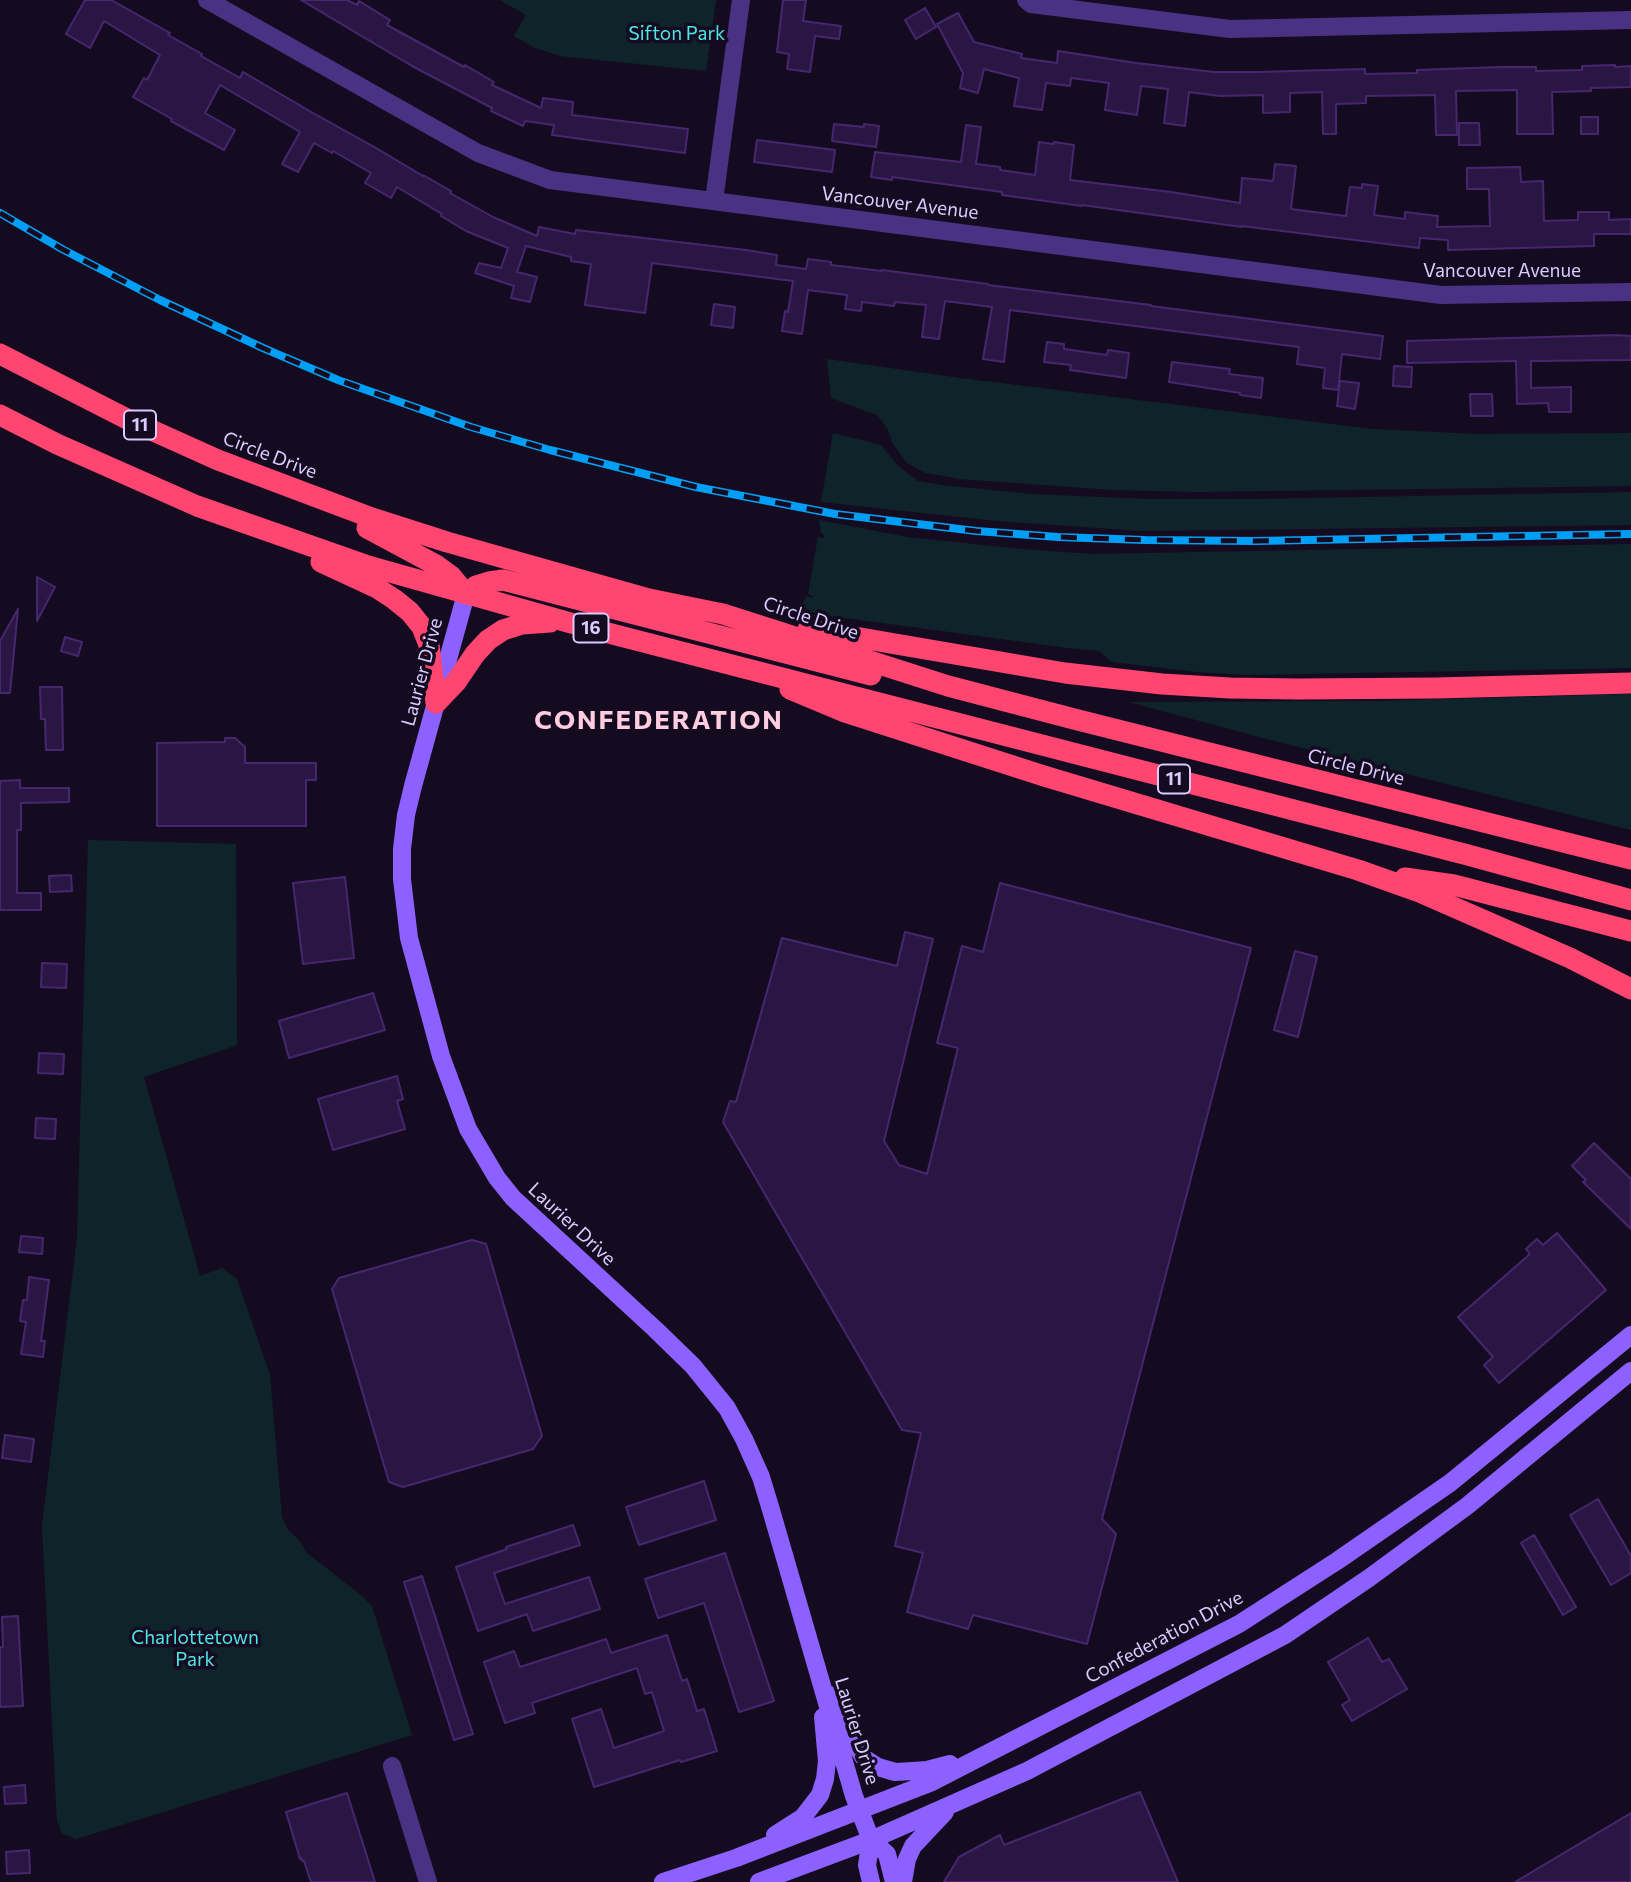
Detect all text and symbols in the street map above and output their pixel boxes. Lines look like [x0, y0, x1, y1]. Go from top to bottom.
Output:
park label: Sifton Park [629, 23, 725, 45]
street label: Vancouver Avenue [820, 182, 980, 224]
street label: Vancouver Avenue [1423, 260, 1581, 282]
road number: 11 [124, 410, 156, 440]
street label: Circle Drive [220, 427, 320, 483]
street label: Circle Drive [760, 592, 862, 644]
road number: 16 [574, 614, 608, 642]
street label: Laurier Drive [397, 615, 447, 729]
district label: CONFEDERATION [536, 704, 782, 736]
street label: Circle Drive [1305, 744, 1407, 790]
road number: 11 [1158, 764, 1190, 794]
street label: Laurier Drive [524, 1178, 620, 1270]
street label: Confederation Drive [1081, 1586, 1247, 1688]
park label: Charlottetown Park [131, 1627, 259, 1671]
street label: Laurier Drive [830, 1675, 884, 1787]

